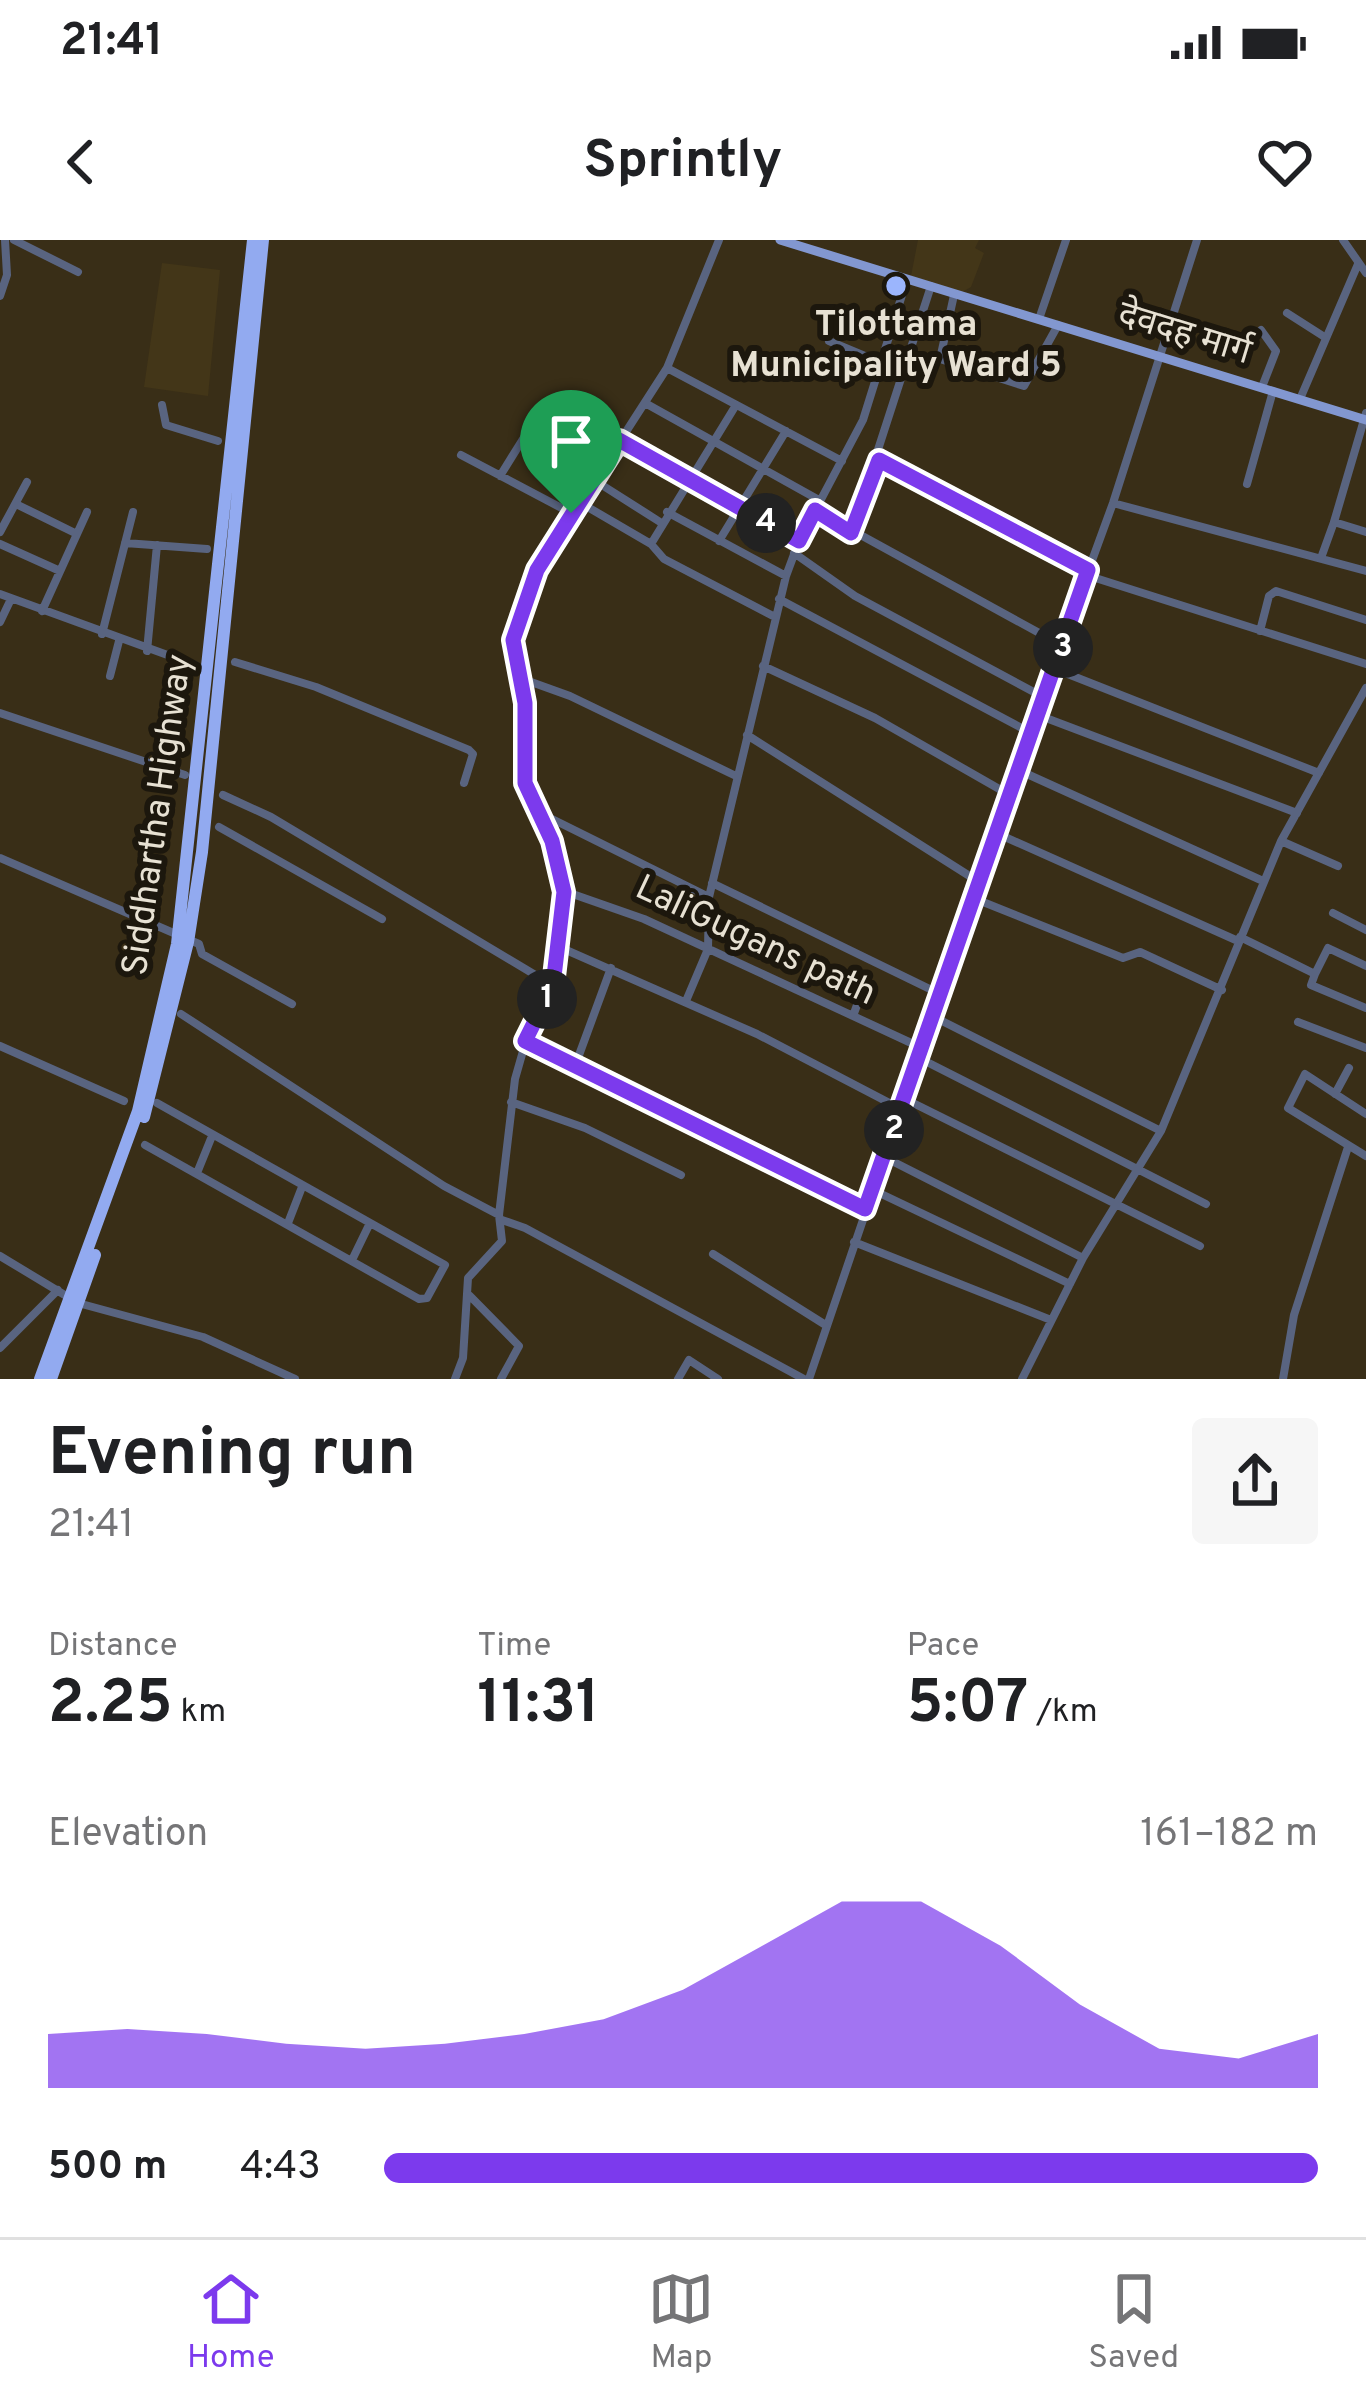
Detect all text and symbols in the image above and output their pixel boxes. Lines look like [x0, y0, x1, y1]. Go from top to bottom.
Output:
text: 21:41 [60, 14, 163, 71]
text: Sprintly [584, 128, 783, 197]
icon: back [48, 129, 114, 195]
icon: heart [1252, 129, 1318, 195]
marker: Tilottama Municipality Ward 5 [883, 273, 909, 299]
street label: देवदह मार्ग [1112, 292, 1257, 377]
place label: Tilottama Municipality Ward 5 [730, 303, 1062, 390]
pin [520, 390, 622, 513]
icon: arrive [538, 408, 604, 474]
pin: 4 [736, 493, 796, 553]
text: 4 [755, 502, 777, 544]
pin: 3 [1033, 618, 1093, 678]
text: 3 [1053, 627, 1073, 669]
street label: Siddhartha Highway [114, 651, 204, 979]
street label: LaliGugans path [627, 866, 883, 1018]
pin: 1 [517, 969, 577, 1029]
text: 1 [540, 978, 554, 1020]
pin: 2 [864, 1100, 924, 1160]
text: 2 [884, 1109, 904, 1151]
text: Evening run [48, 1415, 416, 1498]
button: share [1192, 1418, 1318, 1544]
text: 21:41 [48, 1502, 134, 1551]
text: Distance [48, 1626, 178, 1668]
text: Time [477, 1626, 551, 1668]
text: Pace [907, 1626, 979, 1668]
text: 2.25 [48, 1668, 173, 1744]
text: 11:31 [477, 1668, 600, 1744]
text: 5:07 [907, 1668, 1028, 1744]
text: km [173, 1692, 226, 1734]
text: /km [1028, 1692, 1098, 1734]
text: Elevation [48, 1811, 208, 1860]
text: 161–182 m [1140, 1811, 1318, 1860]
text: 500 m [48, 2144, 167, 2193]
text: 4:43 [240, 2144, 321, 2193]
tab: Home [187, 2266, 275, 2380]
tab: Map [648, 2266, 714, 2380]
tab: Saved [1088, 2266, 1179, 2380]

